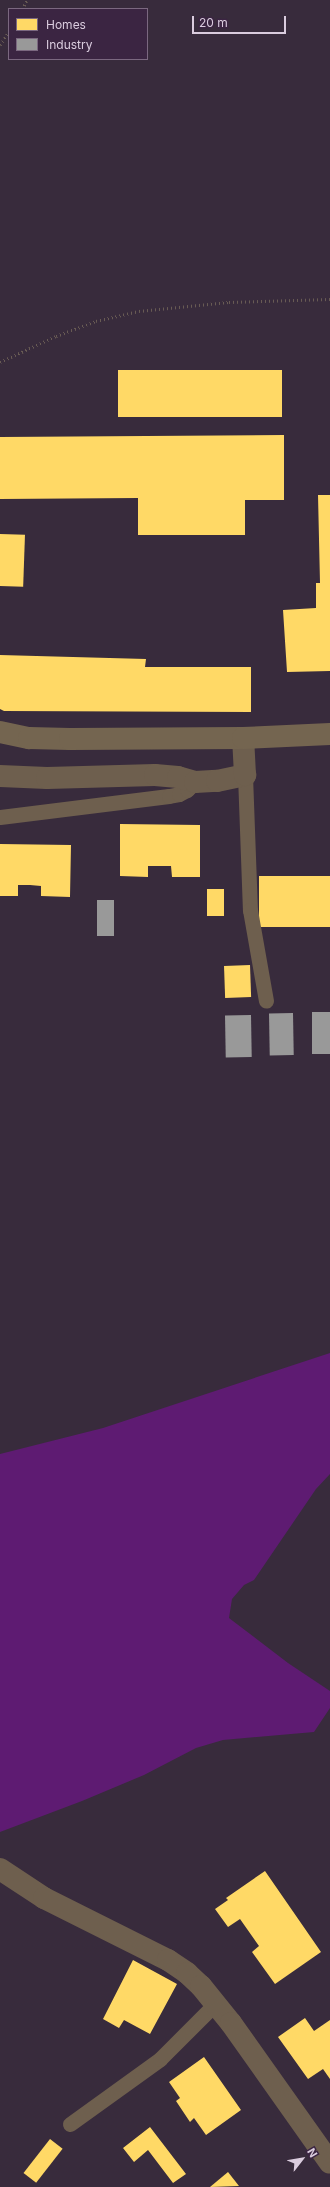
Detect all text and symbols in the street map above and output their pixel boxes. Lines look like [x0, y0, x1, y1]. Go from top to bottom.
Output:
legend [8, 8, 148, 60]
scale bar [194, 8, 288, 34]
text: 20 m [199, 15, 228, 30]
text: Homes [46, 17, 86, 32]
text: Industry [46, 37, 92, 52]
north arrow [282, 2139, 322, 2179]
text: N [304, 2146, 320, 2160]

